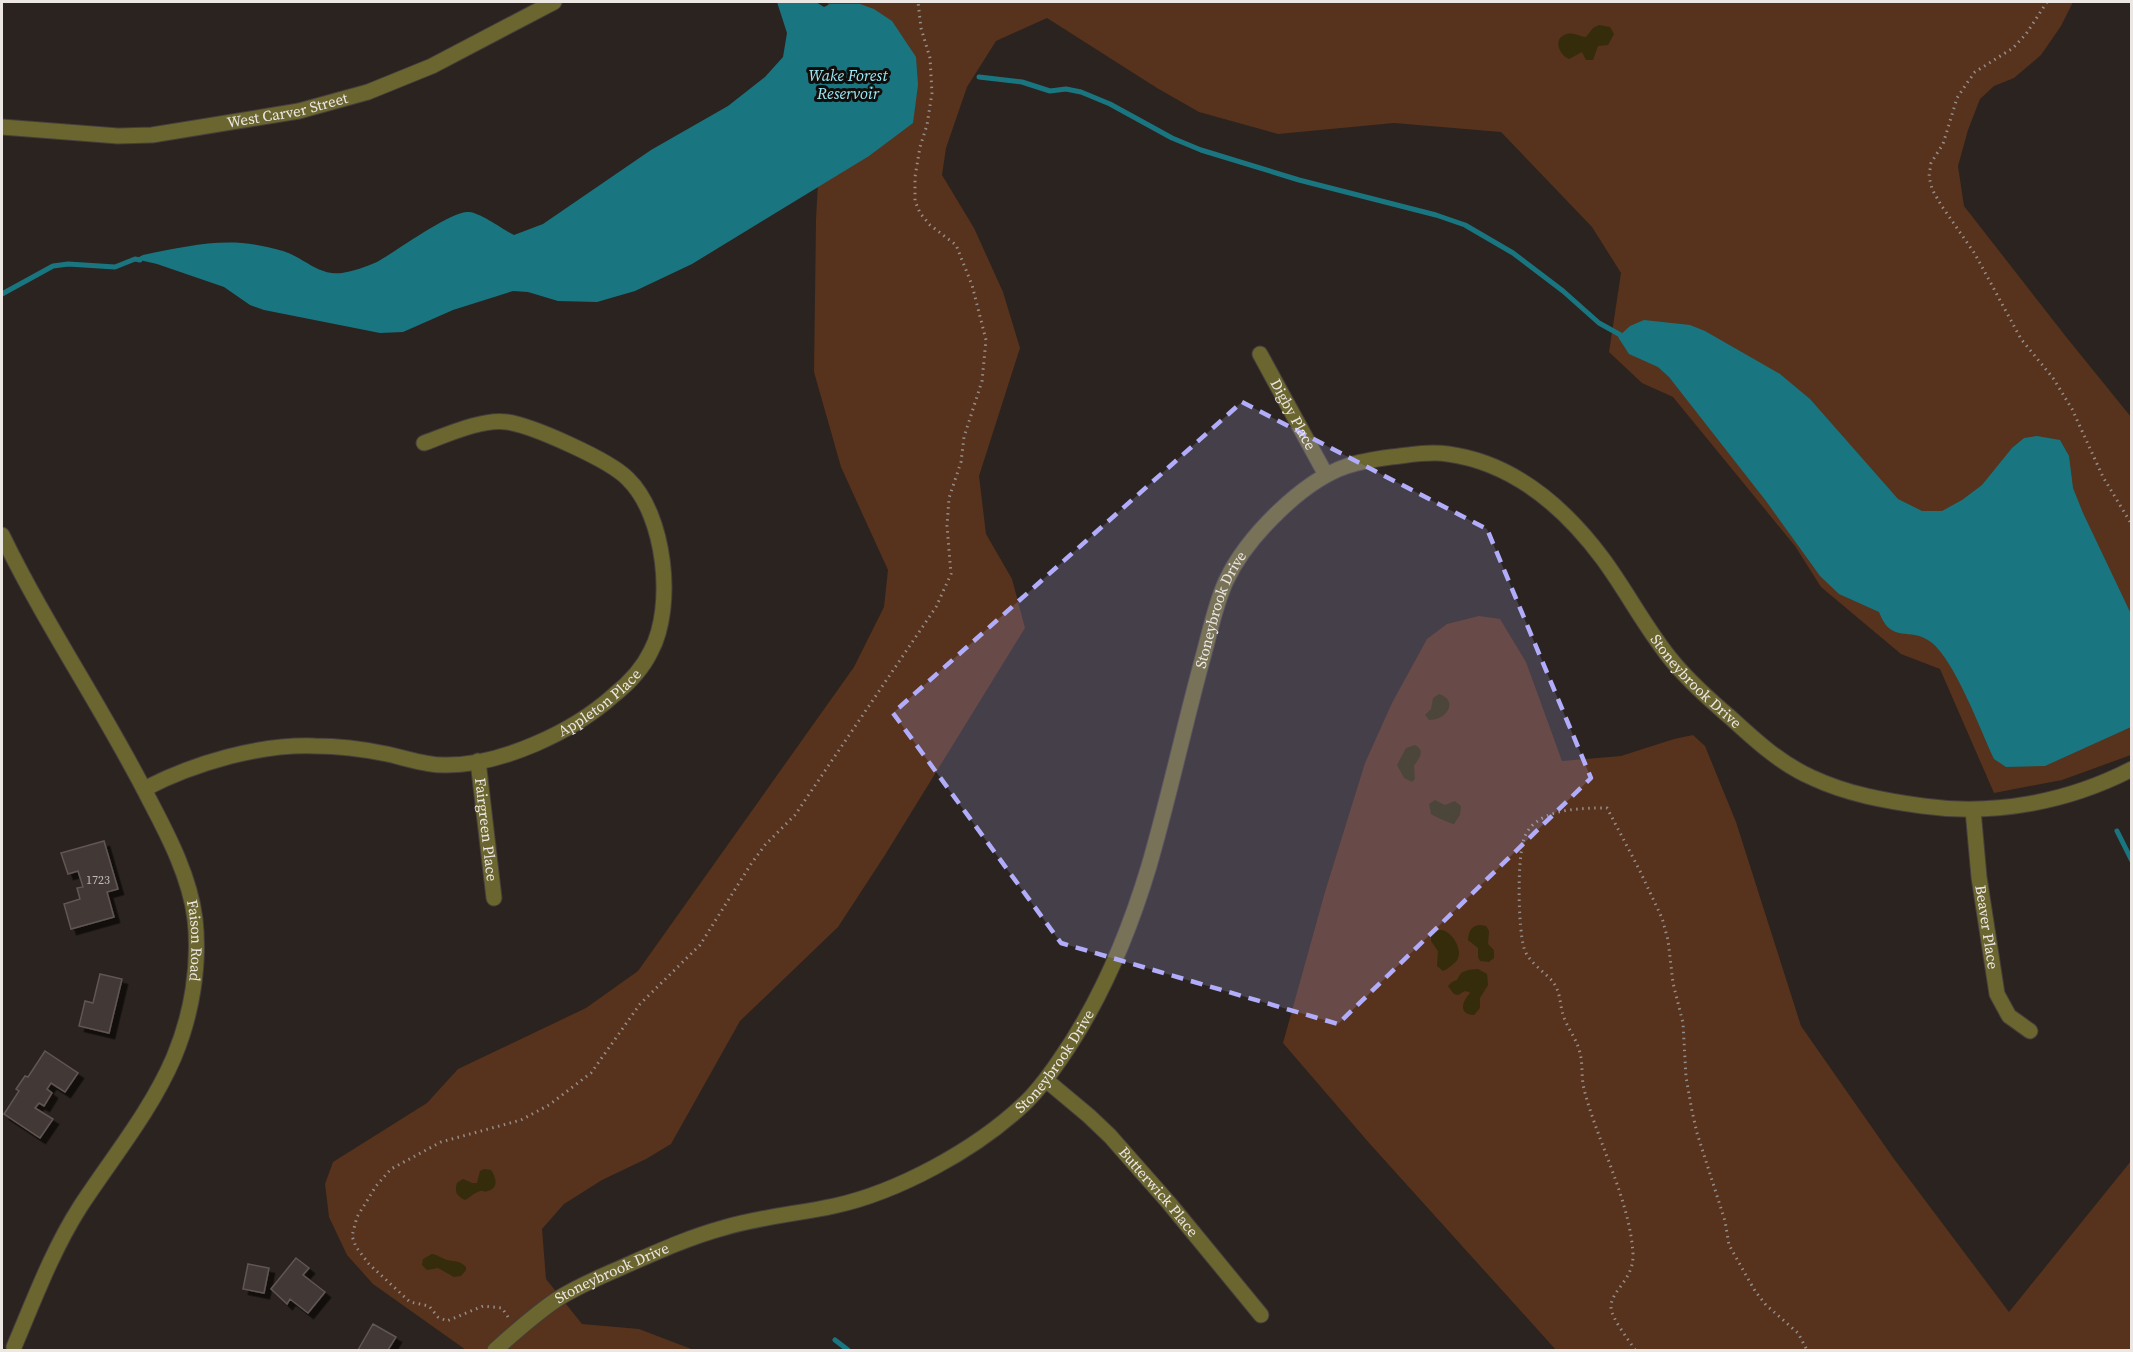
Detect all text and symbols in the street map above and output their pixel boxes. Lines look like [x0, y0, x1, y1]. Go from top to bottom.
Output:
water label: Wake Forest Reservoir [809, 64, 888, 104]
street label: West Carver Street [225, 87, 350, 133]
street label: Digby Place [1266, 375, 1322, 454]
street label: Stoneybrook Drive [1189, 546, 1251, 670]
street label: Stoneybrook Drive [1646, 630, 1747, 733]
street label: Appleton Place [554, 664, 646, 741]
street label: Fairgreen Place [470, 777, 503, 883]
house number: 1723 [86, 872, 110, 888]
street label: Beaver Place [1970, 884, 2004, 971]
street label: Faison Road [182, 898, 208, 983]
street label: Stoneybrook Drive [1010, 1005, 1099, 1118]
street label: Butterwick Place [1114, 1142, 1204, 1241]
street label: Stoneybrook Drive [550, 1237, 672, 1308]

